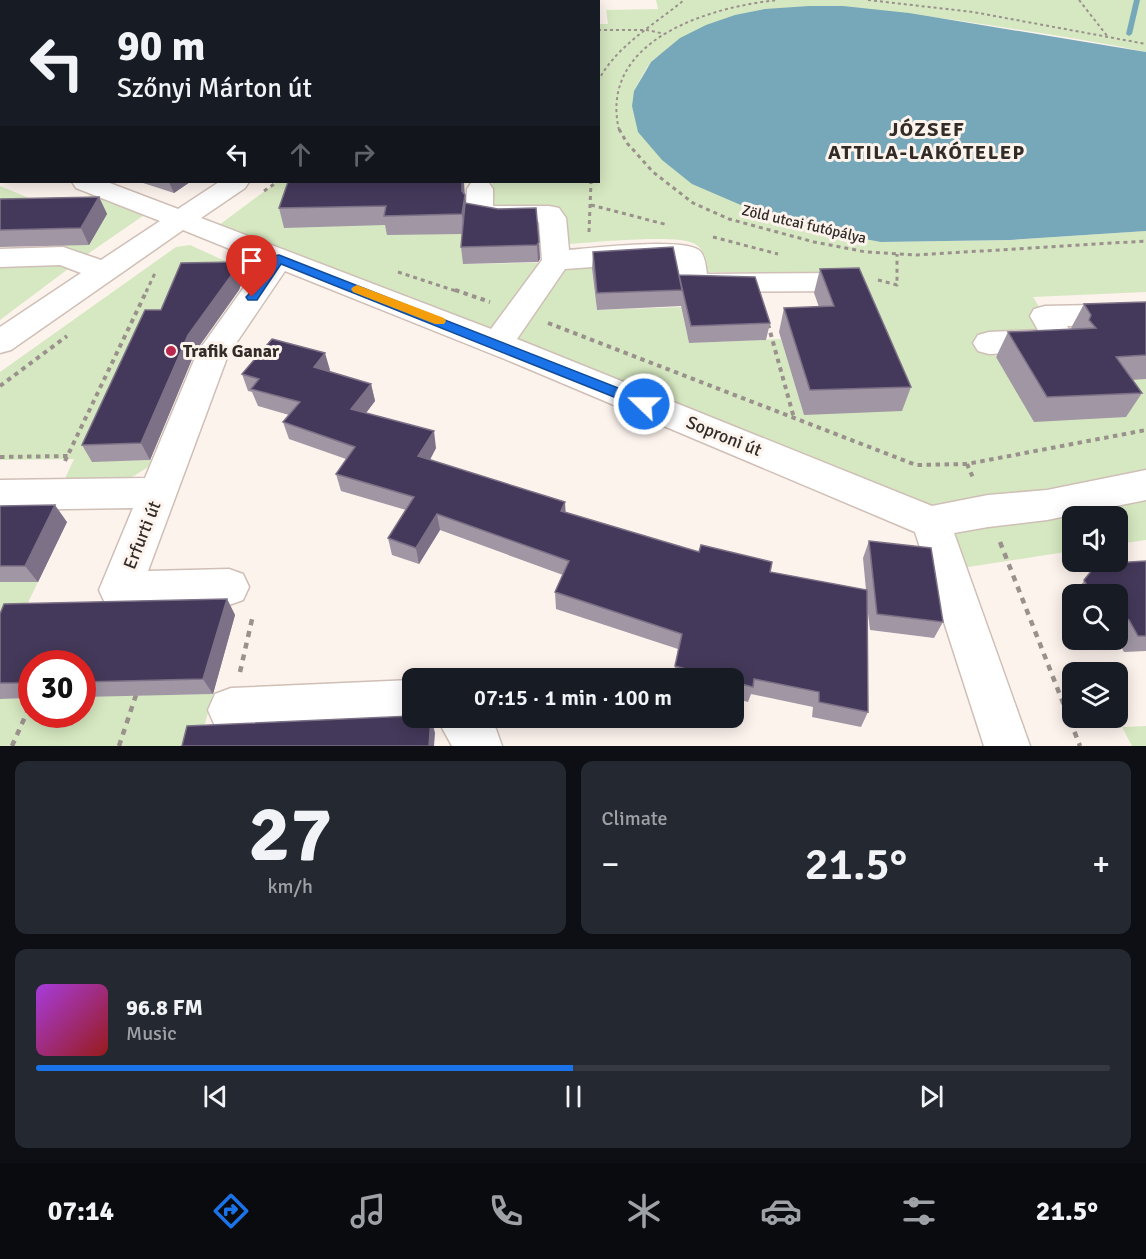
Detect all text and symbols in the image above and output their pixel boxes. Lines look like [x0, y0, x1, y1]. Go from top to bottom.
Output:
text: 90 m [117, 21, 206, 72]
icon: left [18, 24, 96, 102]
text: Szőnyi Márton út [117, 72, 312, 105]
district label: JÓZSEF ATTILA-LAKÓTELEP [828, 117, 1026, 165]
icon: left [221, 138, 254, 171]
icon: ahead [284, 138, 317, 171]
icon: right [347, 138, 380, 171]
street label: Zöld utcai futópálya [740, 201, 868, 247]
pin [226, 235, 277, 297]
icon: arrive [235, 244, 268, 277]
place label: Trafik Ganar [183, 340, 280, 362]
marker: Trafik Ganar [164, 344, 178, 358]
position arrow [612, 372, 676, 436]
street label: Soproni út [683, 411, 765, 461]
street label: Erfurti út [118, 498, 166, 572]
map controls [1062, 506, 1128, 728]
button: sound [1062, 506, 1128, 572]
button: search [1062, 584, 1128, 650]
speed limit sign: 30 [18, 650, 96, 728]
button: layers [1062, 662, 1128, 728]
text: 07:15 · 1 min · 100 m [474, 684, 672, 711]
text: 27 [248, 787, 332, 883]
text: Climate [602, 806, 667, 831]
text: 21.5° [804, 837, 907, 892]
text: − [602, 844, 619, 885]
text: + [1092, 844, 1110, 885]
text: km/h [268, 874, 313, 899]
text: 96.8 FM [126, 994, 203, 1021]
text: Music [126, 1021, 177, 1046]
icon: previous [199, 1080, 232, 1113]
icon: pause [557, 1080, 590, 1113]
icon: next [915, 1080, 948, 1113]
icon: directions [210, 1190, 252, 1232]
icon: music [347, 1190, 389, 1232]
icon: phone [485, 1190, 527, 1232]
icon: climate [623, 1190, 665, 1232]
icon: car [760, 1190, 802, 1232]
icon: filters [898, 1190, 940, 1232]
text: 07:14 [48, 1195, 114, 1228]
text: 21.5° [1036, 1195, 1098, 1228]

